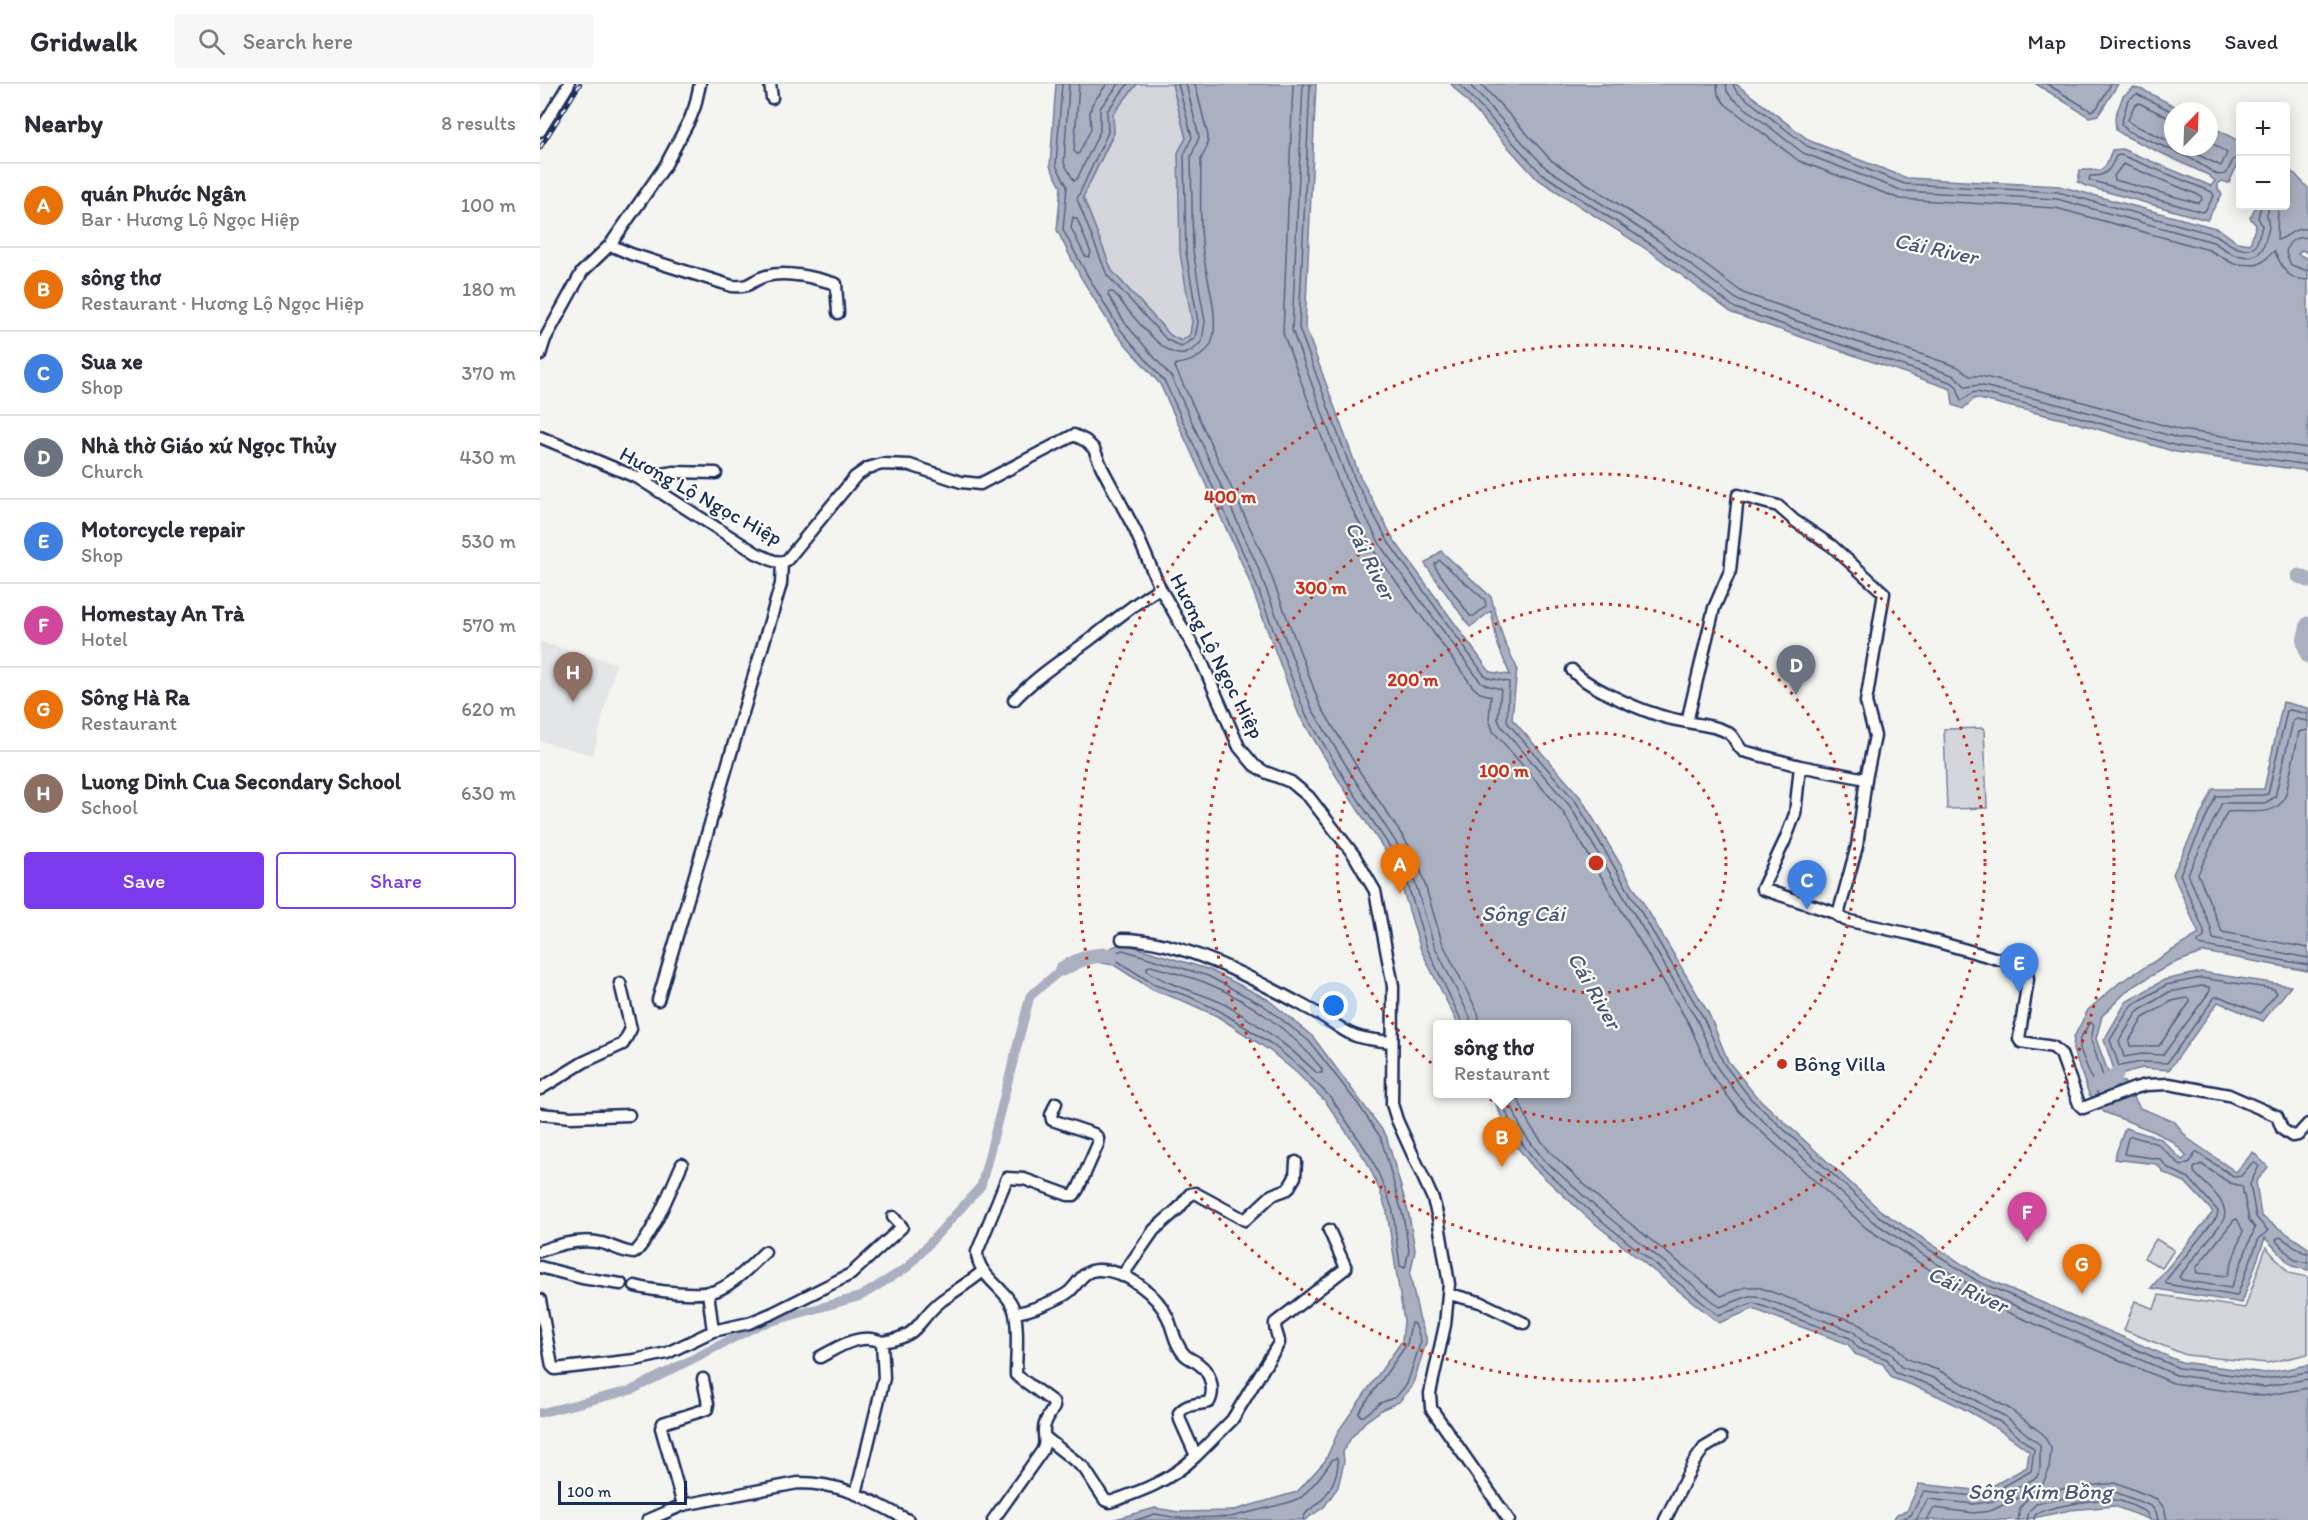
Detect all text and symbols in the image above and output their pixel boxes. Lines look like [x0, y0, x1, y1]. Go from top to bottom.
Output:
search box [174, 14, 594, 68]
text: Gridwalk [30, 24, 138, 58]
icon: search [195, 25, 228, 58]
text: Search here [243, 28, 353, 55]
text: Map [2028, 29, 2066, 54]
text: Directions [2099, 29, 2191, 54]
text: Saved [2224, 29, 2278, 54]
north arrow [2164, 102, 2218, 156]
map controls [2236, 102, 2290, 210]
button: + [2236, 102, 2290, 156]
text: Nearby [24, 107, 103, 139]
text: 8 results [441, 111, 516, 135]
button: − [2236, 156, 2290, 210]
text: quán Phước Ngân [81, 180, 246, 207]
text: A [37, 193, 50, 217]
text: 100 m [461, 193, 516, 217]
text: Bar · Hương Lộ Ngọc Hiệp [81, 207, 299, 231]
water label: Cái River [1892, 226, 1983, 271]
text: sông thơ [81, 264, 161, 291]
text: B [37, 277, 50, 301]
text: 180 m [462, 277, 516, 301]
text: Restaurant · Hương Lộ Ngọc Hiệp [81, 291, 364, 315]
text: Sua xe [81, 348, 143, 375]
text: C [37, 361, 50, 385]
text: 370 m [462, 361, 516, 385]
text: Shop [81, 375, 123, 399]
text: Nhà thờ Giáo xứ Ngọc Thủy [81, 432, 336, 459]
street label: Hương Lộ Ngọc Hiệp [616, 440, 787, 551]
text: D [37, 445, 50, 469]
text: 430 m [459, 445, 516, 469]
text: Church [81, 459, 143, 483]
text: 400 m [1204, 486, 1257, 508]
text: Motorcycle repair [81, 516, 245, 543]
water label: Cái River [1339, 516, 1403, 606]
text: E [38, 529, 49, 553]
text: 530 m [461, 529, 516, 553]
text: Shop [81, 543, 123, 567]
street label: Hương Lộ Ngọc Hiệp [1165, 569, 1270, 743]
text: 300 m [1295, 577, 1347, 599]
text: Homestay An Trà [81, 600, 244, 627]
text: F [38, 613, 49, 637]
text: 570 m [462, 613, 516, 637]
text: Hotel [81, 627, 128, 651]
pin: D [1776, 646, 1816, 695]
pin: H [554, 652, 592, 702]
text: 200 m [1388, 669, 1439, 691]
text: Sông Hà Ra [81, 684, 190, 711]
text: G [37, 697, 50, 721]
text: 620 m [461, 697, 516, 721]
text: Restaurant [81, 711, 177, 735]
text: 100 m [1479, 760, 1530, 782]
text: Luong Dinh Cua Secondary School [81, 768, 401, 795]
text: H [37, 781, 50, 805]
text: 630 m [461, 781, 516, 805]
text: School [81, 795, 138, 819]
pin: A [1380, 844, 1420, 894]
button: Save [24, 852, 264, 909]
button: Share [276, 852, 516, 909]
centre of rings [1586, 853, 1606, 873]
pin: C [1788, 860, 1826, 910]
water label: Sông Cái [1481, 900, 1567, 927]
pin: E [2000, 944, 2038, 993]
water label: Cái River [1562, 947, 1629, 1036]
your location [1319, 991, 1348, 1020]
popup [1433, 1020, 1571, 1098]
text: sông thơ [1454, 1034, 1534, 1061]
place label: Bông Villa [1794, 1051, 1886, 1076]
marker: Bông Villa [1775, 1057, 1789, 1071]
text: Restaurant [1454, 1061, 1550, 1085]
pin: B [1482, 1118, 1522, 1167]
pin: F [2008, 1192, 2046, 1242]
pin: G [2062, 1244, 2102, 1294]
water label: Cái River [1924, 1260, 2014, 1320]
scale bar [558, 1478, 687, 1506]
water label: Sông Kim Bồng [1968, 1478, 2115, 1505]
text: 100 m [567, 1482, 611, 1501]

